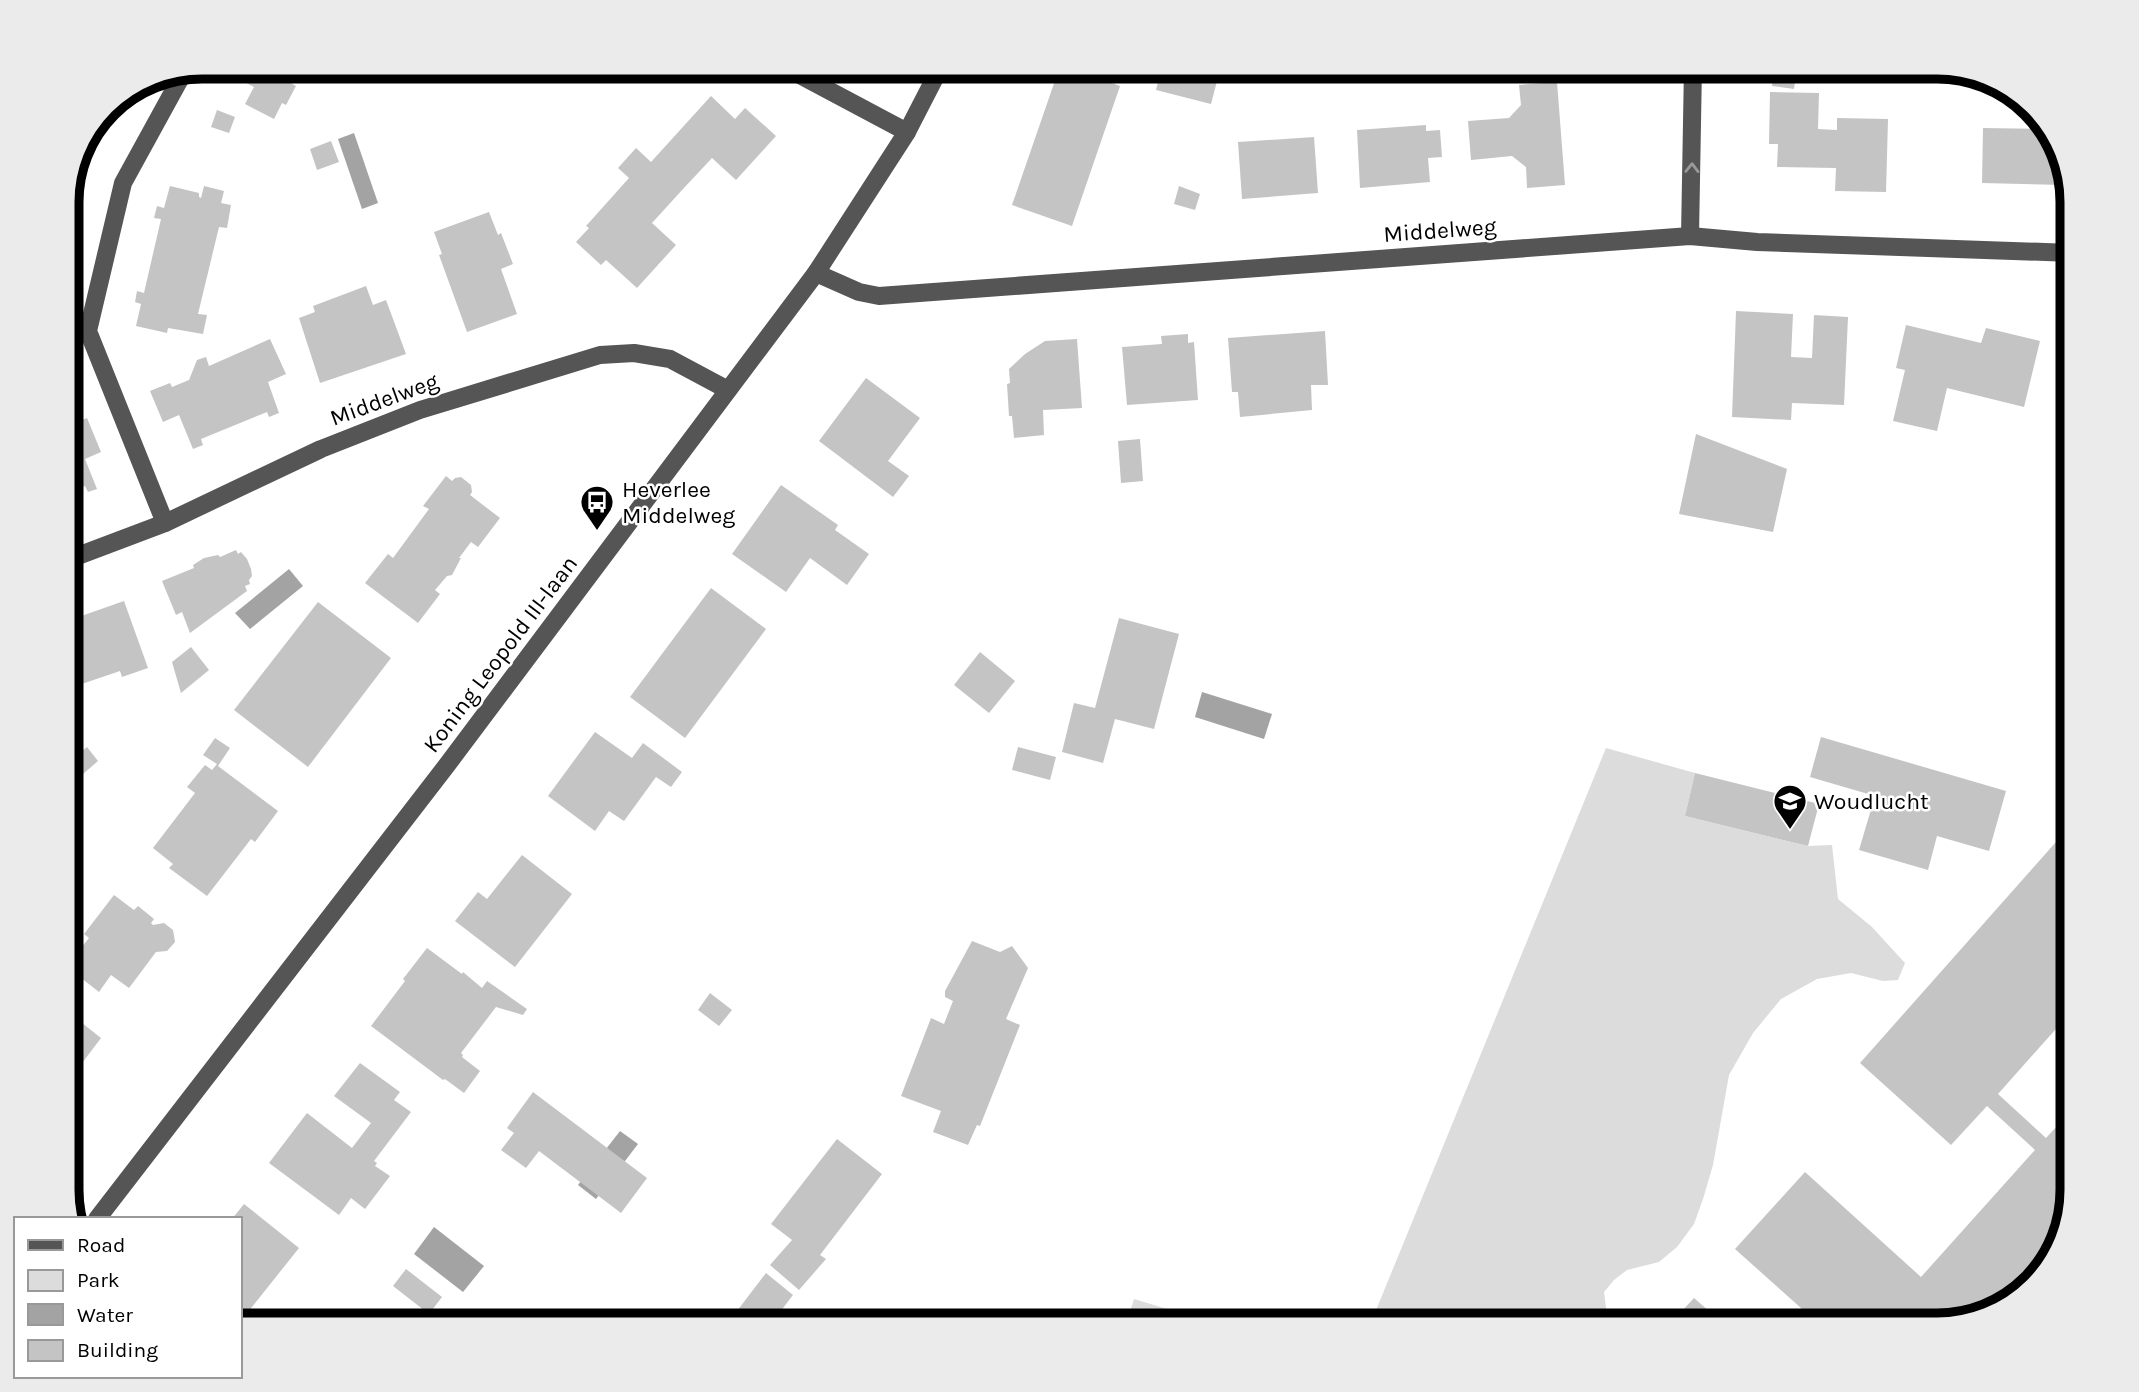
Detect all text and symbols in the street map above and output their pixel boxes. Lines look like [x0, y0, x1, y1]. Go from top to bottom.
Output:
one-way arrow [1684, 162, 1699, 173]
street label: Middelweg [1383, 213, 1498, 248]
street label: Middelweg [326, 367, 442, 432]
place label: Heverlee Middelweg [622, 476, 735, 529]
bus stop icon: Heverlee Middelweg [578, 483, 616, 532]
street label: Koning Leopold III-laan [418, 551, 583, 758]
school or university icon: Woudlucht [1771, 782, 1809, 831]
place label: Woudlucht [1814, 788, 1929, 815]
legend [14, 1217, 242, 1378]
text: Road [77, 1233, 125, 1257]
text: Park [77, 1268, 120, 1292]
text: Water [77, 1303, 133, 1327]
text: Building [77, 1338, 158, 1362]

